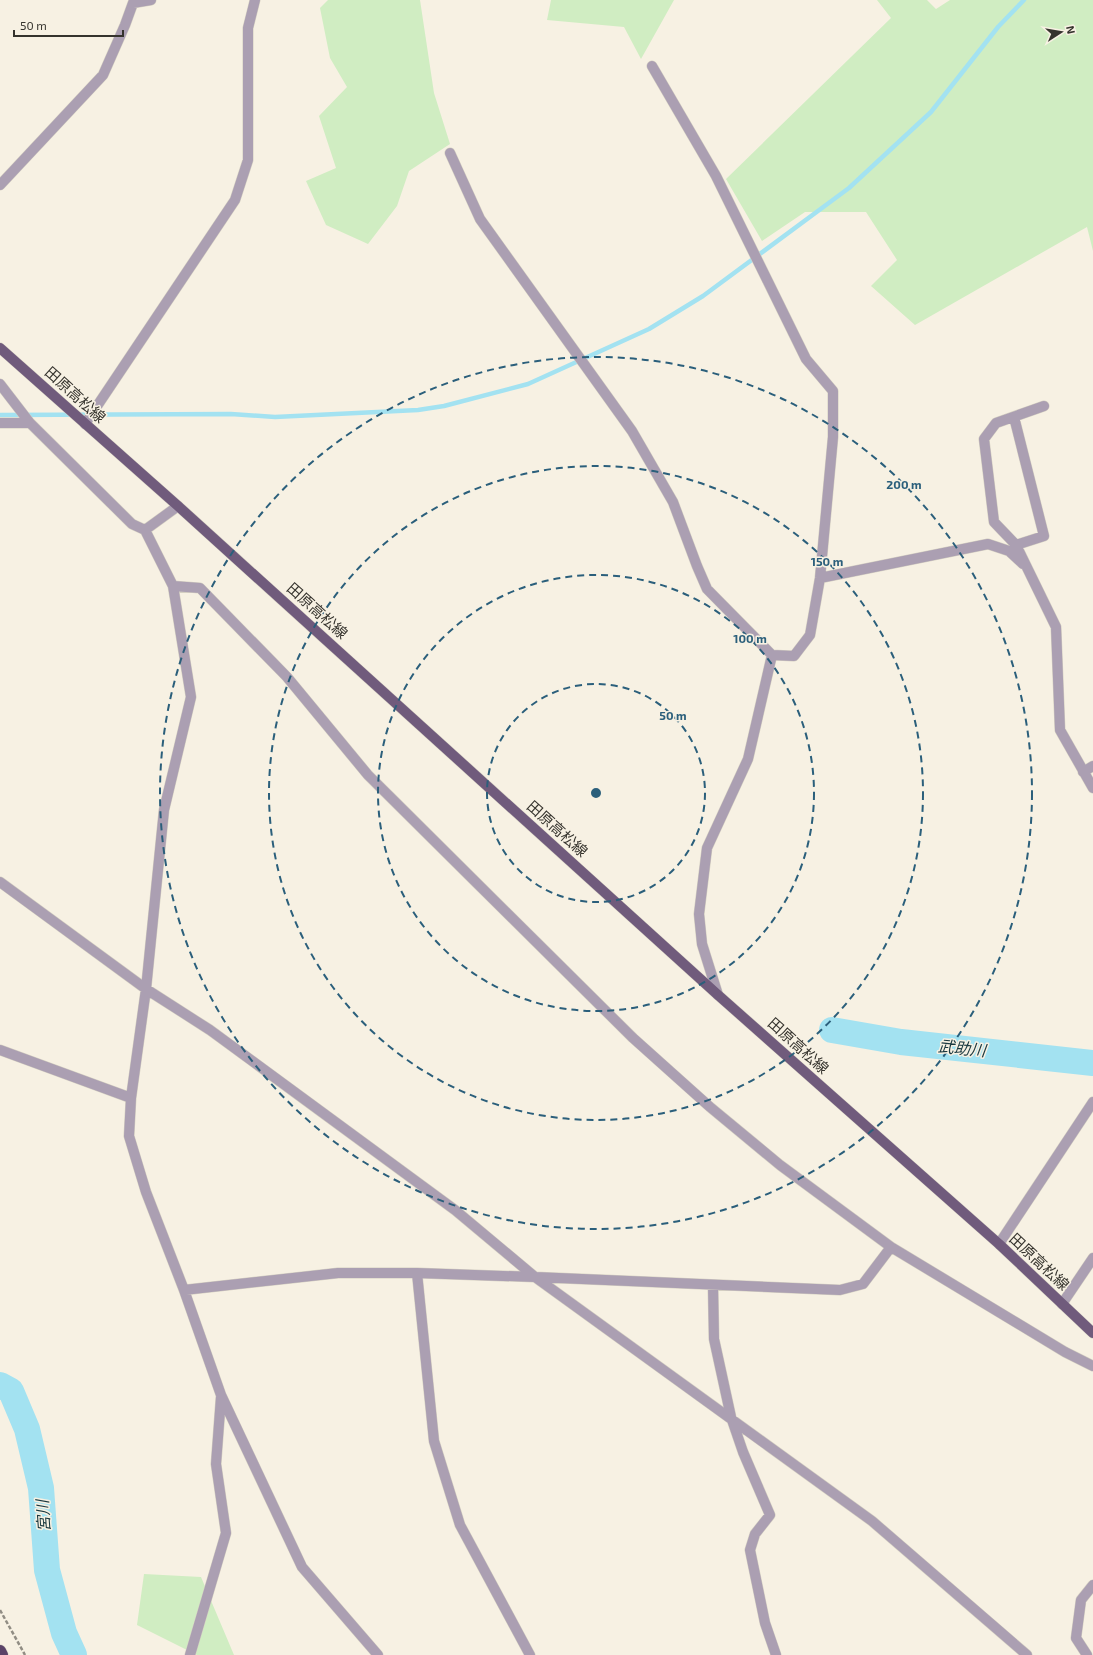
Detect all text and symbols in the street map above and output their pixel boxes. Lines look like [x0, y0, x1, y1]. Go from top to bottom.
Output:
scale bar [14, 12, 123, 38]
north arrow [1041, 12, 1081, 52]
text: 50 m [20, 18, 47, 32]
text: N [1064, 25, 1078, 35]
street label: 田原高松線 [42, 362, 110, 426]
text: 200 m [886, 477, 922, 491]
text: 150 m [811, 554, 843, 568]
street label: 田原高松線 [284, 578, 352, 642]
text: 100 m [733, 631, 767, 645]
text: 50 m [659, 708, 687, 722]
centre of rings [589, 786, 603, 800]
street label: 田原高松線 [524, 796, 592, 860]
street label: 田原高松線 [765, 1013, 833, 1077]
water label: 武助川 [937, 1036, 989, 1060]
street label: 田原高松線 [1006, 1229, 1073, 1293]
water label: 宮川 [32, 1497, 53, 1533]

